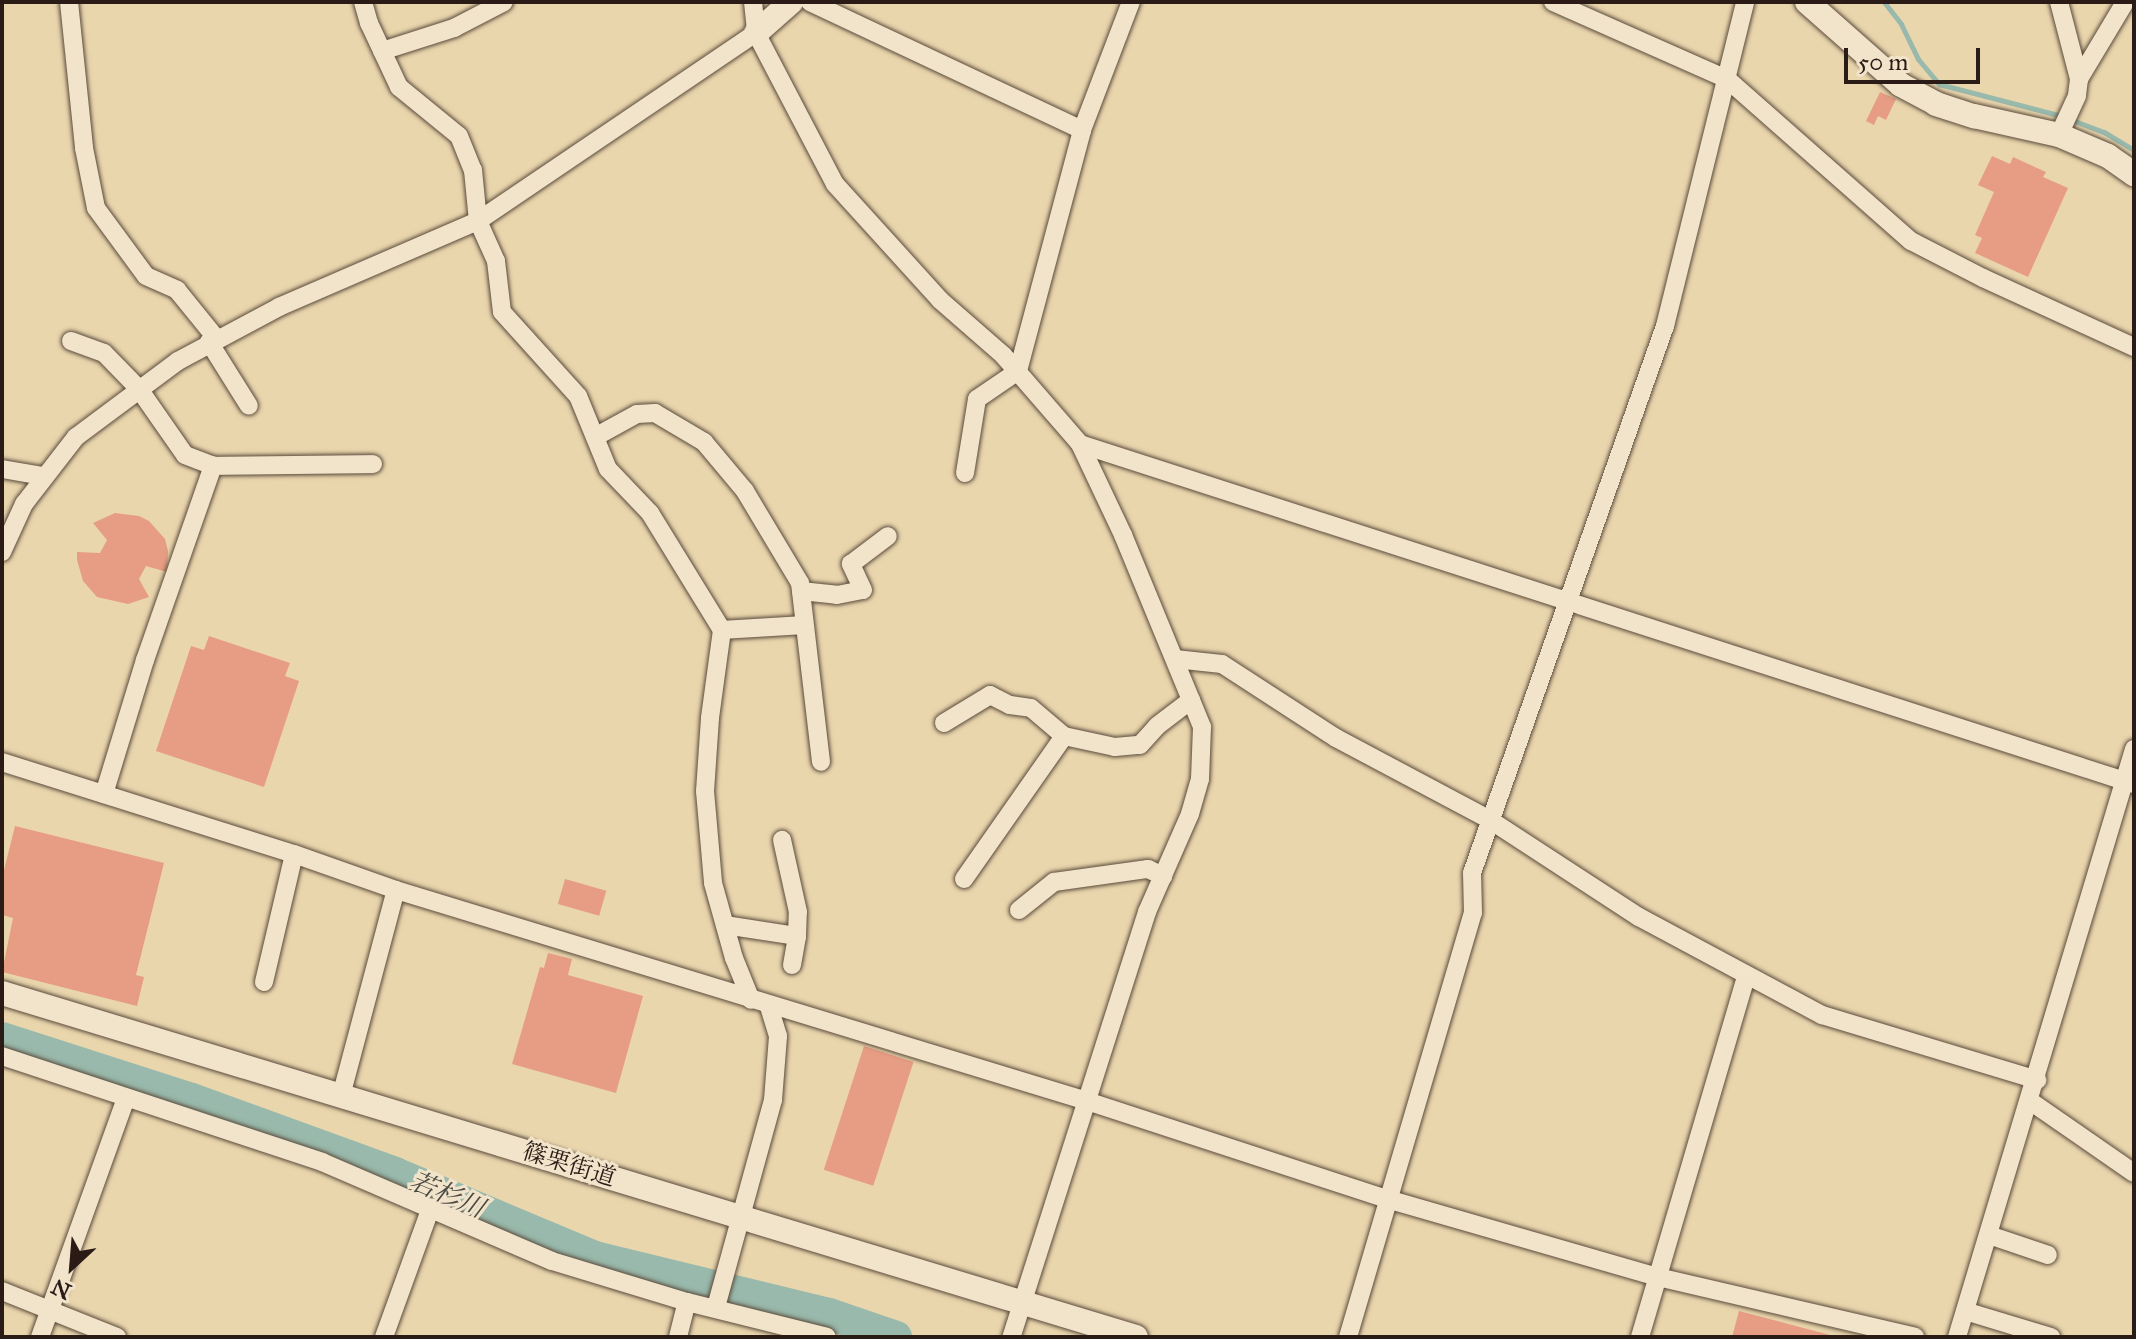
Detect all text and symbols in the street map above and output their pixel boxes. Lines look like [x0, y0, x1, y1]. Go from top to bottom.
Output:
scale bar [1848, 32, 1984, 82]
text: 50 m [1858, 47, 1908, 77]
street label: 篠栗街道 [519, 1137, 619, 1193]
water label: 若杉川 [405, 1165, 489, 1225]
north arrow [32, 1227, 112, 1307]
text: N [47, 1273, 76, 1305]

